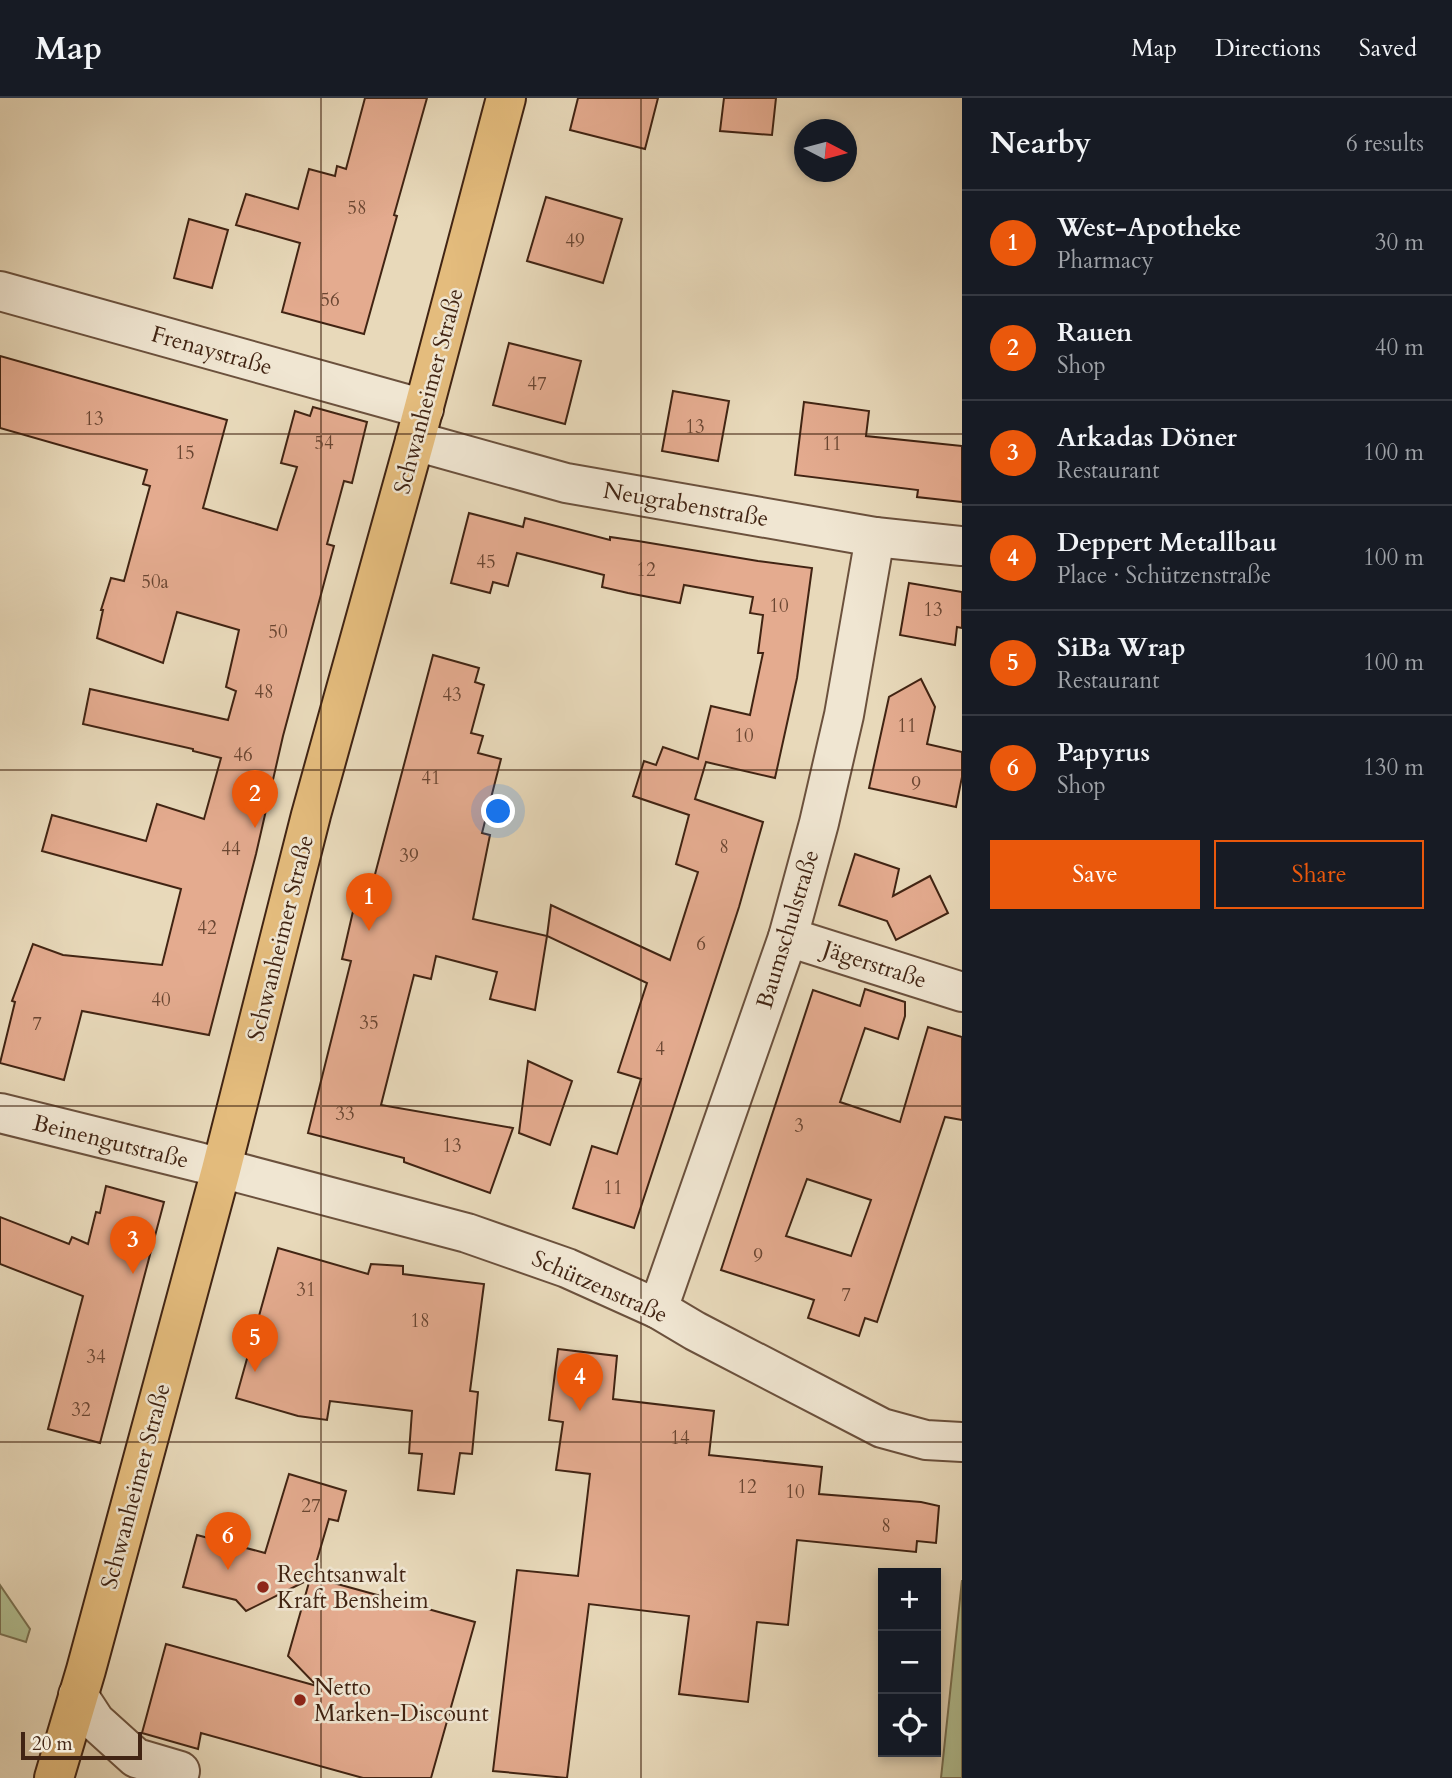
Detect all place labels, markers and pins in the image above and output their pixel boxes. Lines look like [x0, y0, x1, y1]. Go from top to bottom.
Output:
pin: 2 [232, 770, 278, 828]
pin: 1 [346, 873, 392, 931]
pin: 3 [110, 1216, 156, 1274]
pin: 5 [232, 1314, 278, 1372]
pin: 4 [557, 1353, 603, 1411]
pin: 6 [205, 1512, 251, 1570]
place label: Rechtsanwalt Kraft Bensheim [277, 1559, 429, 1616]
marker: Rechtsanwalt Kraft Bensheim [255, 1579, 271, 1595]
place label: Netto Marken-Discount [314, 1672, 489, 1729]
marker: Netto Marken-Discount [292, 1692, 308, 1708]

